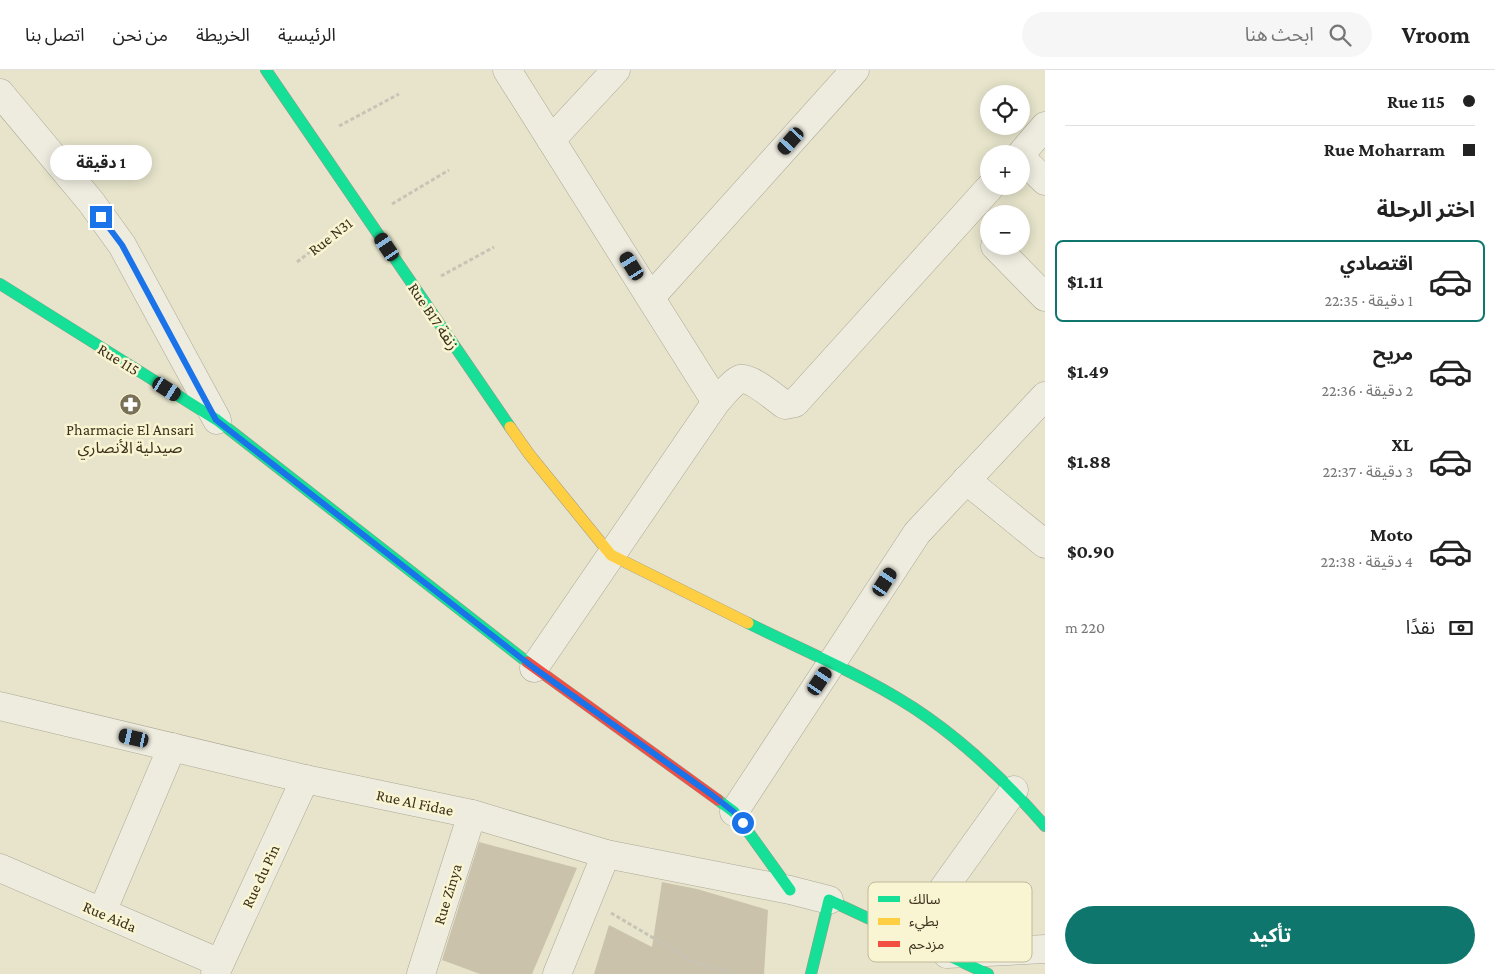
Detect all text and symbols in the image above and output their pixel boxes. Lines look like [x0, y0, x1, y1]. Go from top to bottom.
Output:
search box [1022, 12, 1372, 57]
icon: search [1326, 21, 1354, 49]
text: Vroom [1402, 21, 1470, 48]
text: ابحث هنا [1245, 24, 1314, 45]
text: اتصل بنا [25, 25, 85, 45]
text: من نحن [113, 25, 168, 45]
text: الخريطة [196, 25, 250, 45]
text: الرئيسية [278, 25, 336, 45]
map controls [980, 85, 1030, 255]
button: locate [980, 85, 1030, 135]
text: Rue 115 [1387, 91, 1445, 112]
car [775, 125, 806, 157]
text: Rue Moharram [1324, 139, 1445, 160]
callout: 1 دقيقة [50, 144, 152, 180]
button: + [980, 145, 1030, 195]
text: 1 دقيقة [76, 154, 126, 171]
text: اختر الرحلة [1377, 197, 1475, 222]
button: − [980, 205, 1030, 255]
route end [90, 206, 112, 228]
street label: Rue N31 [305, 214, 355, 259]
car [372, 230, 401, 264]
car [617, 249, 646, 283]
text: اقتصادي [1340, 253, 1413, 274]
icon: car [1428, 259, 1473, 304]
text: $1.11 [1067, 271, 1103, 292]
street label: Rue B17 زنقة [404, 280, 462, 354]
text: 1 دقيقة · 22:35 [1324, 292, 1413, 309]
street label: Rue 115 [95, 340, 142, 379]
text: مريح [1373, 343, 1413, 364]
icon: car [1428, 349, 1473, 394]
text: $1.49 [1067, 361, 1109, 382]
car [150, 375, 183, 403]
text: 2 دقيقة · 22:36 [1322, 382, 1413, 399]
pharmacy icon: Pharmacie El Ansari صيدلية الأنصاري [118, 393, 142, 417]
place label: Pharmacie El Ansari صيدلية الأنصاري [66, 421, 194, 460]
text: XL [1392, 434, 1413, 455]
icon: car [1428, 439, 1473, 484]
text: $1.88 [1067, 451, 1111, 472]
text: 3 دقيقة · 22:37 [1322, 463, 1413, 480]
text: Moto [1370, 524, 1413, 545]
icon: car [1428, 529, 1473, 574]
text: $0.90 [1067, 541, 1115, 562]
text: 4 دقيقة · 22:38 [1321, 553, 1413, 570]
car [870, 565, 899, 599]
icon: cash [1447, 614, 1475, 642]
text: نقدًا [1406, 617, 1435, 638]
text: 220 m [1065, 619, 1105, 636]
car [805, 664, 834, 698]
car [117, 727, 150, 749]
street label: Rue Al Fidae [375, 786, 455, 819]
route start [732, 812, 754, 834]
street label: Rue du Pin [238, 841, 283, 911]
street label: Rue Zinya [430, 861, 466, 927]
legend [868, 882, 1032, 962]
text: سالك [909, 891, 941, 907]
street label: Rue Aida [81, 898, 140, 936]
button: تأكيد [1065, 906, 1475, 964]
text: بطيء [909, 913, 939, 932]
text: مزدحم [909, 936, 944, 955]

